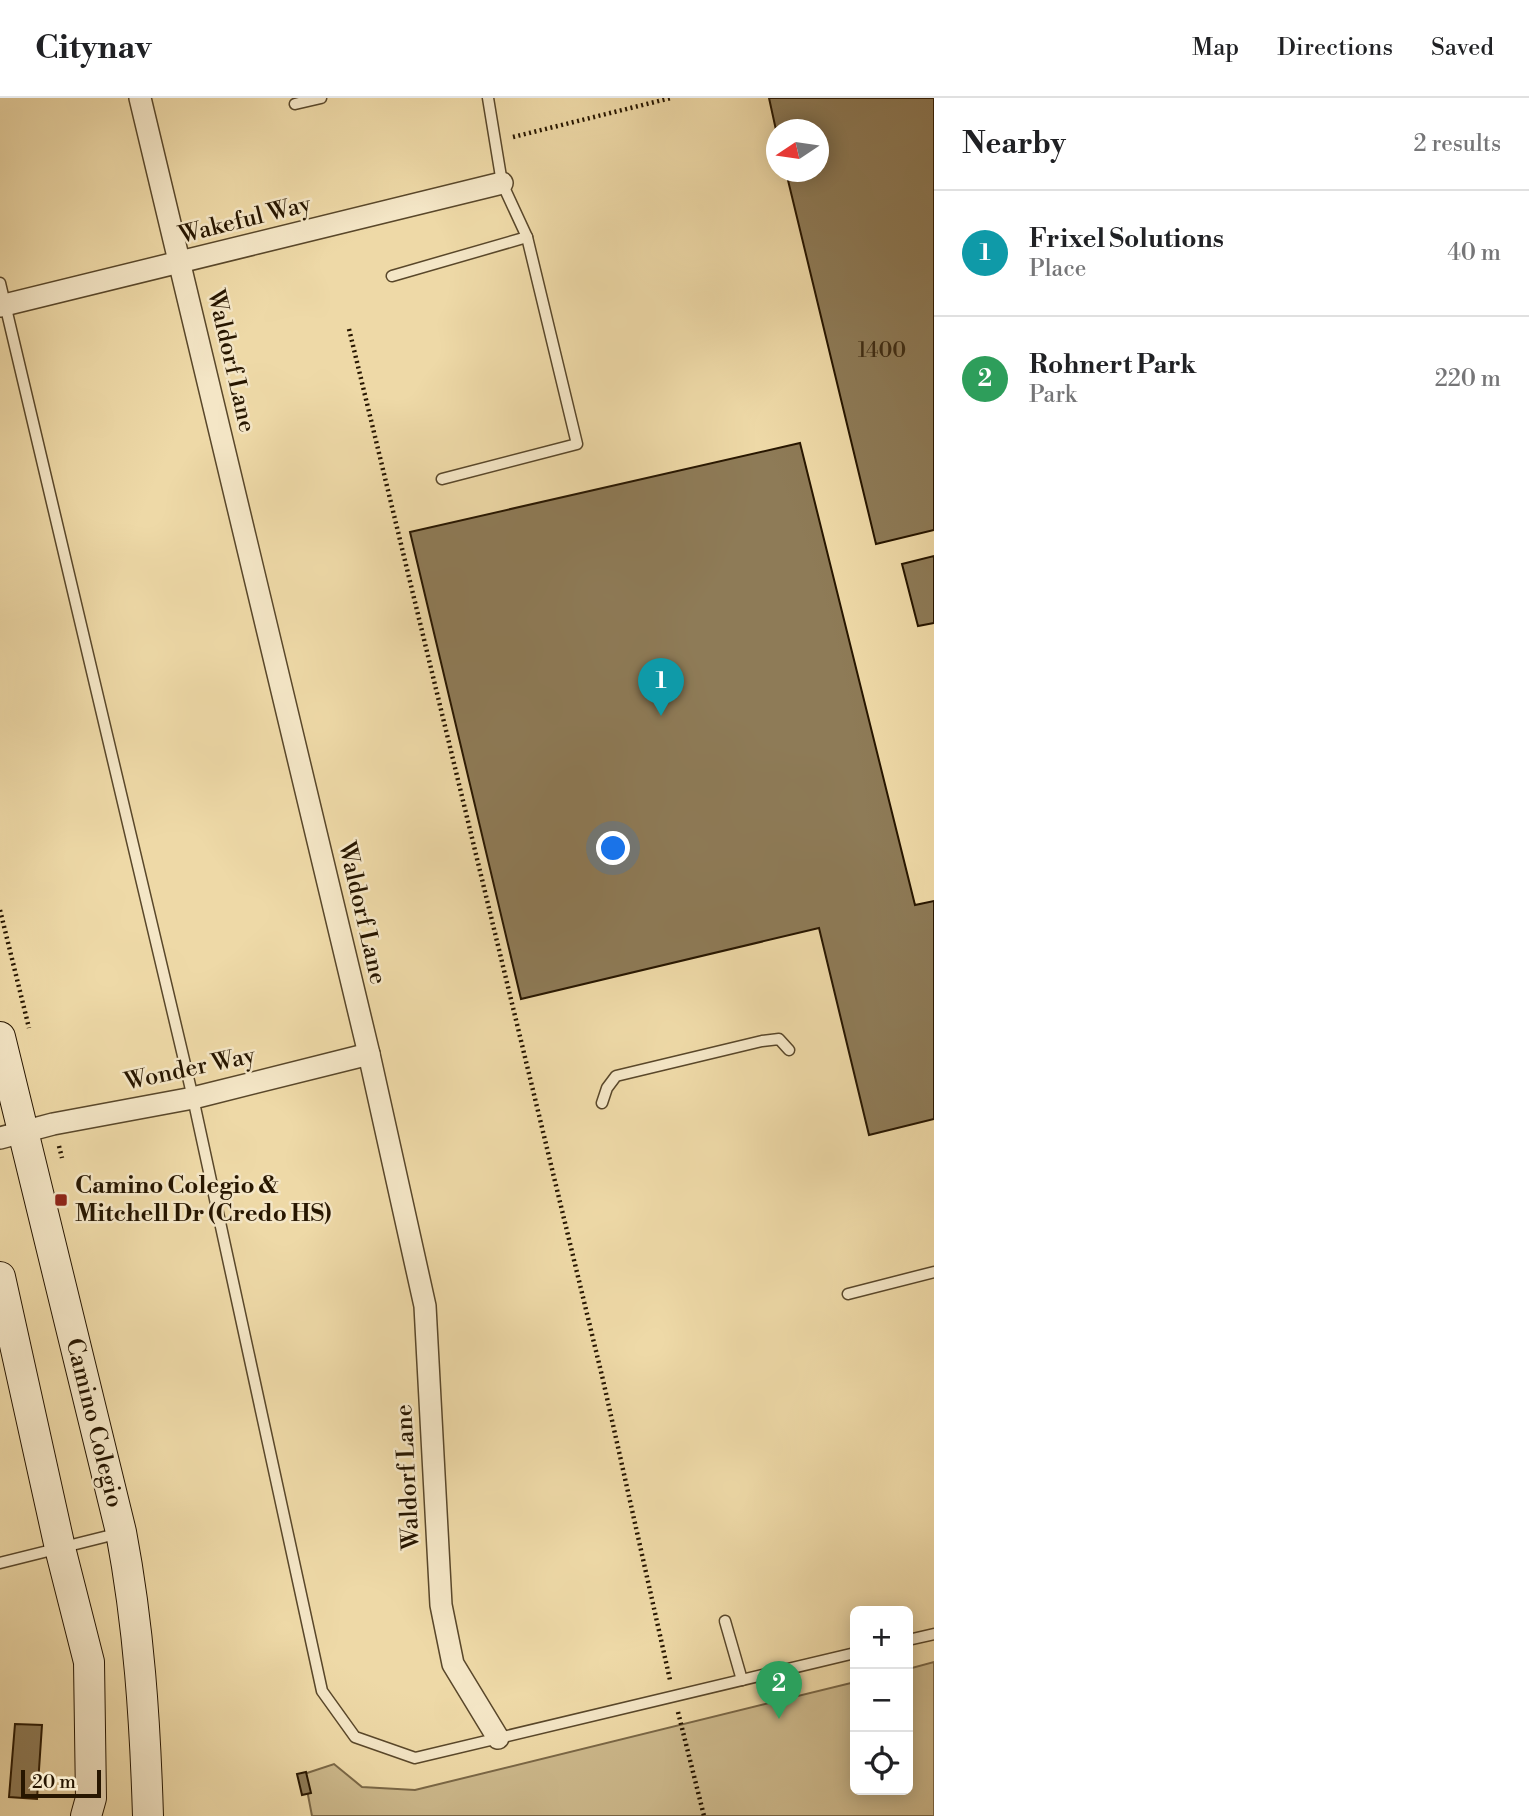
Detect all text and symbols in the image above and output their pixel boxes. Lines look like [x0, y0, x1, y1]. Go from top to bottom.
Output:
text: Citynav [35, 28, 152, 69]
text: Map [1192, 33, 1239, 63]
text: Directions [1277, 33, 1393, 63]
text: Saved [1431, 33, 1494, 63]
north arrow [766, 119, 829, 182]
text: Nearby [962, 125, 1066, 163]
text: 2 results [1414, 130, 1501, 158]
street label: Wakeful Way [175, 189, 314, 251]
text: Frixel Solutions [1029, 223, 1224, 255]
text: 1 [979, 239, 991, 267]
text: 40 m [1447, 239, 1501, 267]
text: Place [1029, 255, 1086, 283]
street label: Waldorf Lane [200, 286, 262, 435]
house number: 1400 [858, 338, 906, 364]
text: Rohnert Park [1029, 349, 1196, 381]
text: 2 [978, 365, 992, 393]
text: 220 m [1435, 365, 1501, 393]
text: Park [1029, 381, 1077, 409]
pin: 1 [638, 658, 684, 716]
your location [596, 831, 630, 865]
street label: Waldorf Lane [331, 838, 393, 987]
street label: Wonder Way [121, 1040, 258, 1098]
place label: Camino Colegio & Mitchell Dr (Credo HS) [75, 1171, 332, 1229]
marker: Camino Colegio & Mitchell Dr (Credo HS) [53, 1192, 69, 1208]
street label: Camino Colegio [58, 1335, 130, 1511]
street label: Waldorf Lane [389, 1403, 427, 1552]
map controls [850, 1606, 913, 1795]
button: + [850, 1606, 913, 1669]
pin: 2 [756, 1661, 802, 1719]
button: − [850, 1669, 913, 1732]
button: locate [850, 1732, 913, 1795]
scale bar [21, 1767, 102, 1799]
text: 20 m [32, 1770, 76, 1794]

